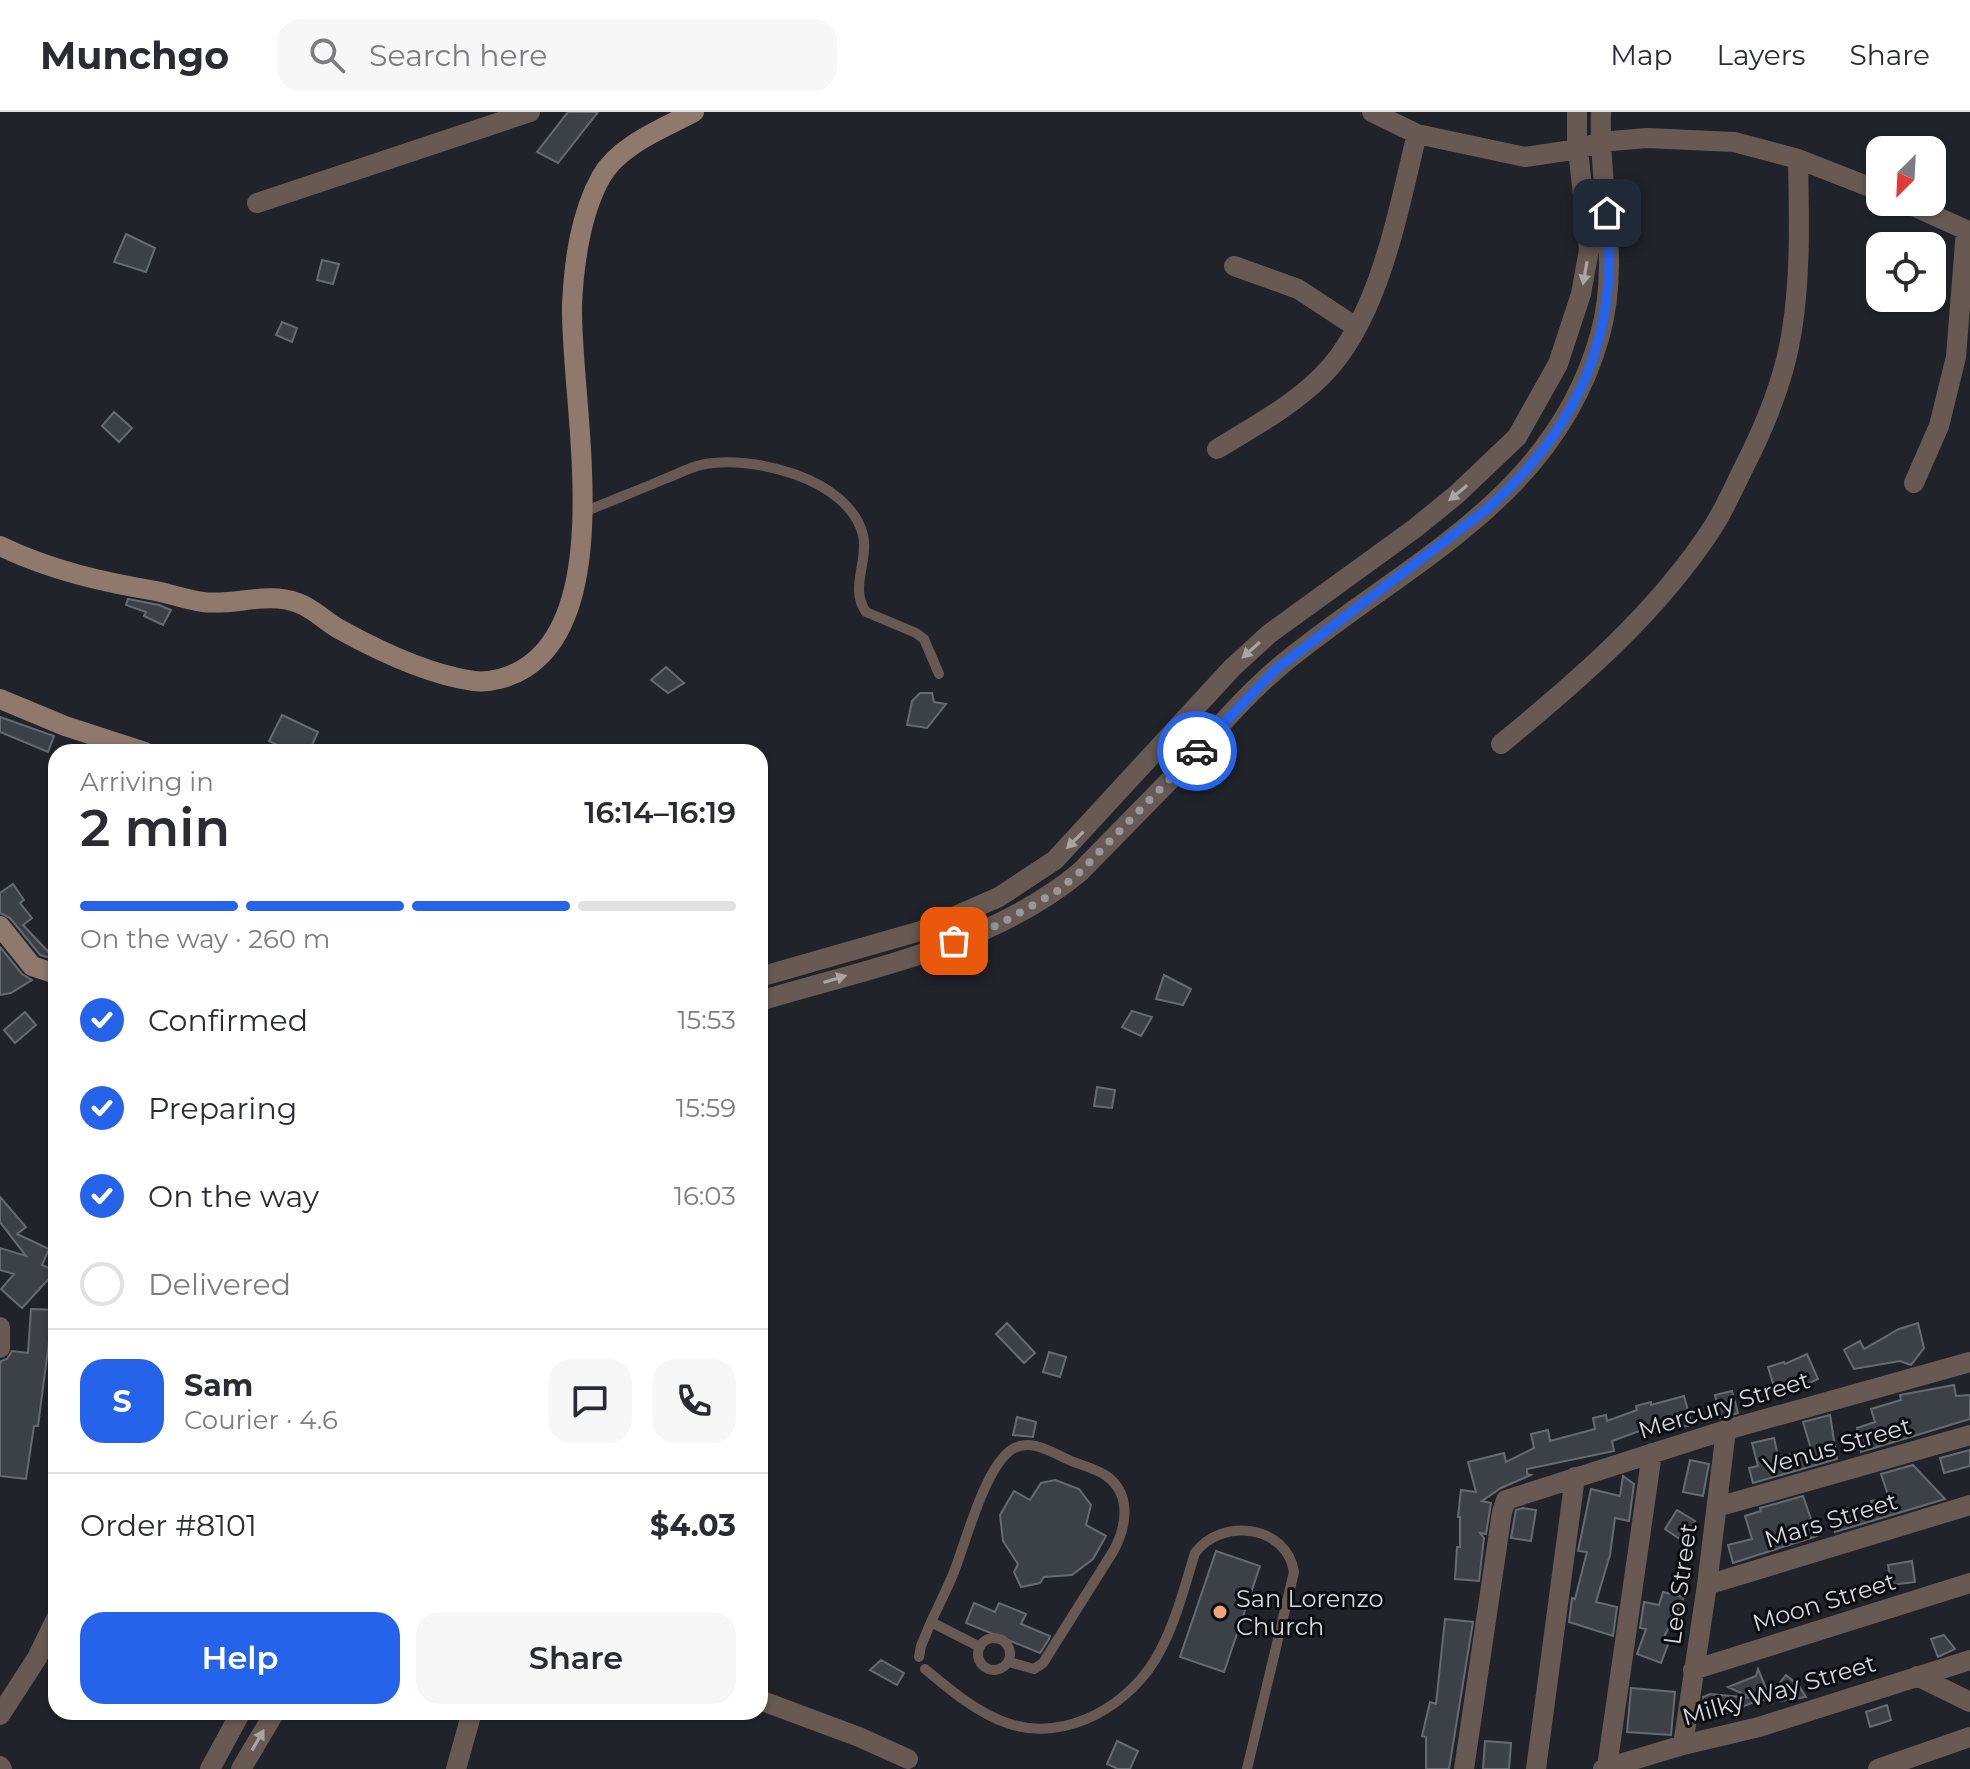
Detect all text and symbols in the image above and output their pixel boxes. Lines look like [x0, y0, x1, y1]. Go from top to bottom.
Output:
search box [277, 19, 837, 91]
text: Munchgo [40, 32, 229, 79]
icon: search [305, 33, 349, 77]
text: Search here [369, 37, 547, 74]
text: Map [1610, 38, 1673, 72]
text: Layers [1717, 38, 1806, 72]
text: Share [1850, 38, 1930, 72]
north arrow [1866, 136, 1946, 216]
map controls [1866, 136, 1946, 312]
pin [1573, 179, 1641, 247]
icon: home [1585, 191, 1629, 235]
button: locate [1866, 232, 1946, 312]
one-way arrow [1578, 261, 1591, 286]
one-way arrow [1449, 484, 1469, 501]
one-way arrow [1242, 640, 1261, 658]
courier [1157, 711, 1237, 791]
icon: car [1175, 729, 1219, 773]
text: Arriving in [80, 766, 214, 798]
text: 16:14–16:19 [584, 794, 736, 831]
text: 2 min [80, 796, 230, 859]
one-way arrow [1066, 831, 1085, 849]
pin [920, 907, 988, 975]
icon: bag [932, 919, 976, 963]
text: On the way · 260 m [80, 923, 330, 955]
one-way arrow [823, 972, 847, 985]
icon: check [80, 998, 124, 1042]
text: Confirmed [148, 1002, 308, 1039]
text: 15:53 [677, 1004, 736, 1036]
icon: check [80, 1086, 124, 1130]
text: Preparing [148, 1090, 297, 1127]
text: 15:59 [676, 1092, 736, 1124]
icon: check [80, 1174, 124, 1218]
text: On the way [148, 1178, 319, 1215]
text: 16:03 [674, 1180, 736, 1212]
text: Delivered [148, 1266, 291, 1303]
button: chat [548, 1359, 632, 1443]
button: phone [652, 1359, 736, 1443]
street label: Mercury Street [1635, 1365, 1813, 1445]
text: Sam [184, 1367, 253, 1404]
text: S [112, 1383, 132, 1420]
text: Courier · 4.6 [184, 1404, 338, 1436]
street label: Venus Street [1760, 1411, 1915, 1481]
street label: Mars Street [1761, 1486, 1901, 1554]
text: Order #8101 [80, 1507, 257, 1544]
text: $4.03 [650, 1507, 736, 1544]
street label: Leo Street [1657, 1521, 1703, 1647]
street label: Moon Street [1749, 1566, 1899, 1638]
place label: San Lorenzo Church [1236, 1584, 1384, 1641]
marker: San Lorenzo Church [1211, 1603, 1229, 1621]
button: Help [80, 1612, 400, 1704]
button: Share [416, 1612, 736, 1704]
street label: Milky Way Street [1679, 1648, 1879, 1731]
one-way arrow [251, 1729, 265, 1752]

